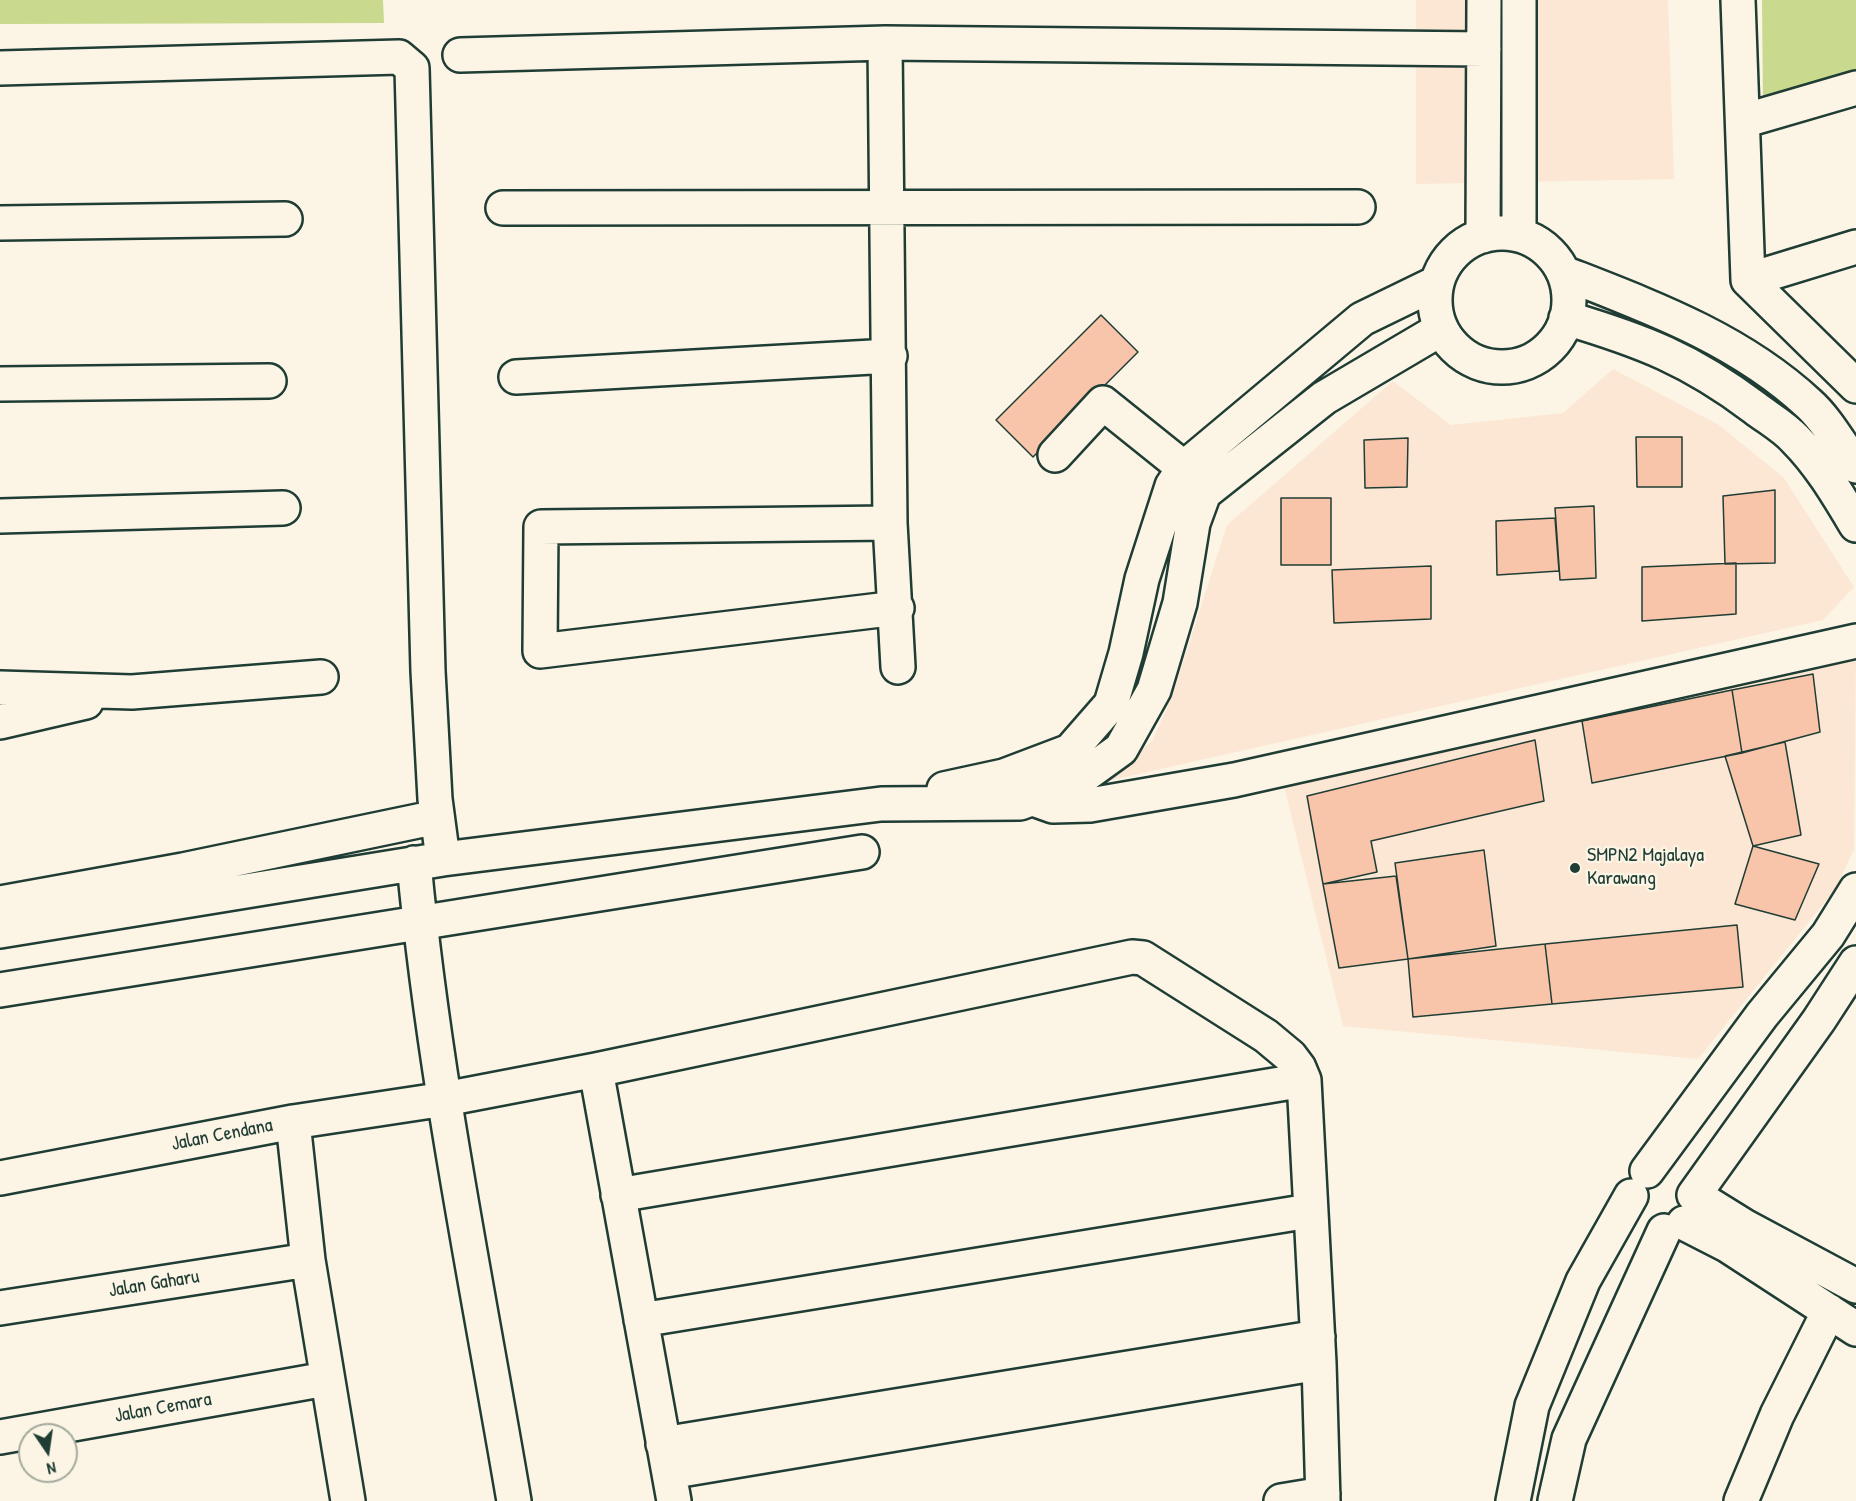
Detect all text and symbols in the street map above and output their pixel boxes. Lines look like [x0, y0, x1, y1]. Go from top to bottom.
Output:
place label: SMPN2 Majalaya Karawang [1587, 844, 1704, 891]
marker: SMPN2 Majalaya Karawang [1568, 861, 1582, 875]
street label: Jalan Cendana [169, 1113, 275, 1157]
street label: Jalan Gaharu [107, 1265, 201, 1303]
street label: Jalan Cemara [113, 1388, 213, 1428]
north arrow [18, 1423, 78, 1483]
text: N [45, 1457, 58, 1480]

